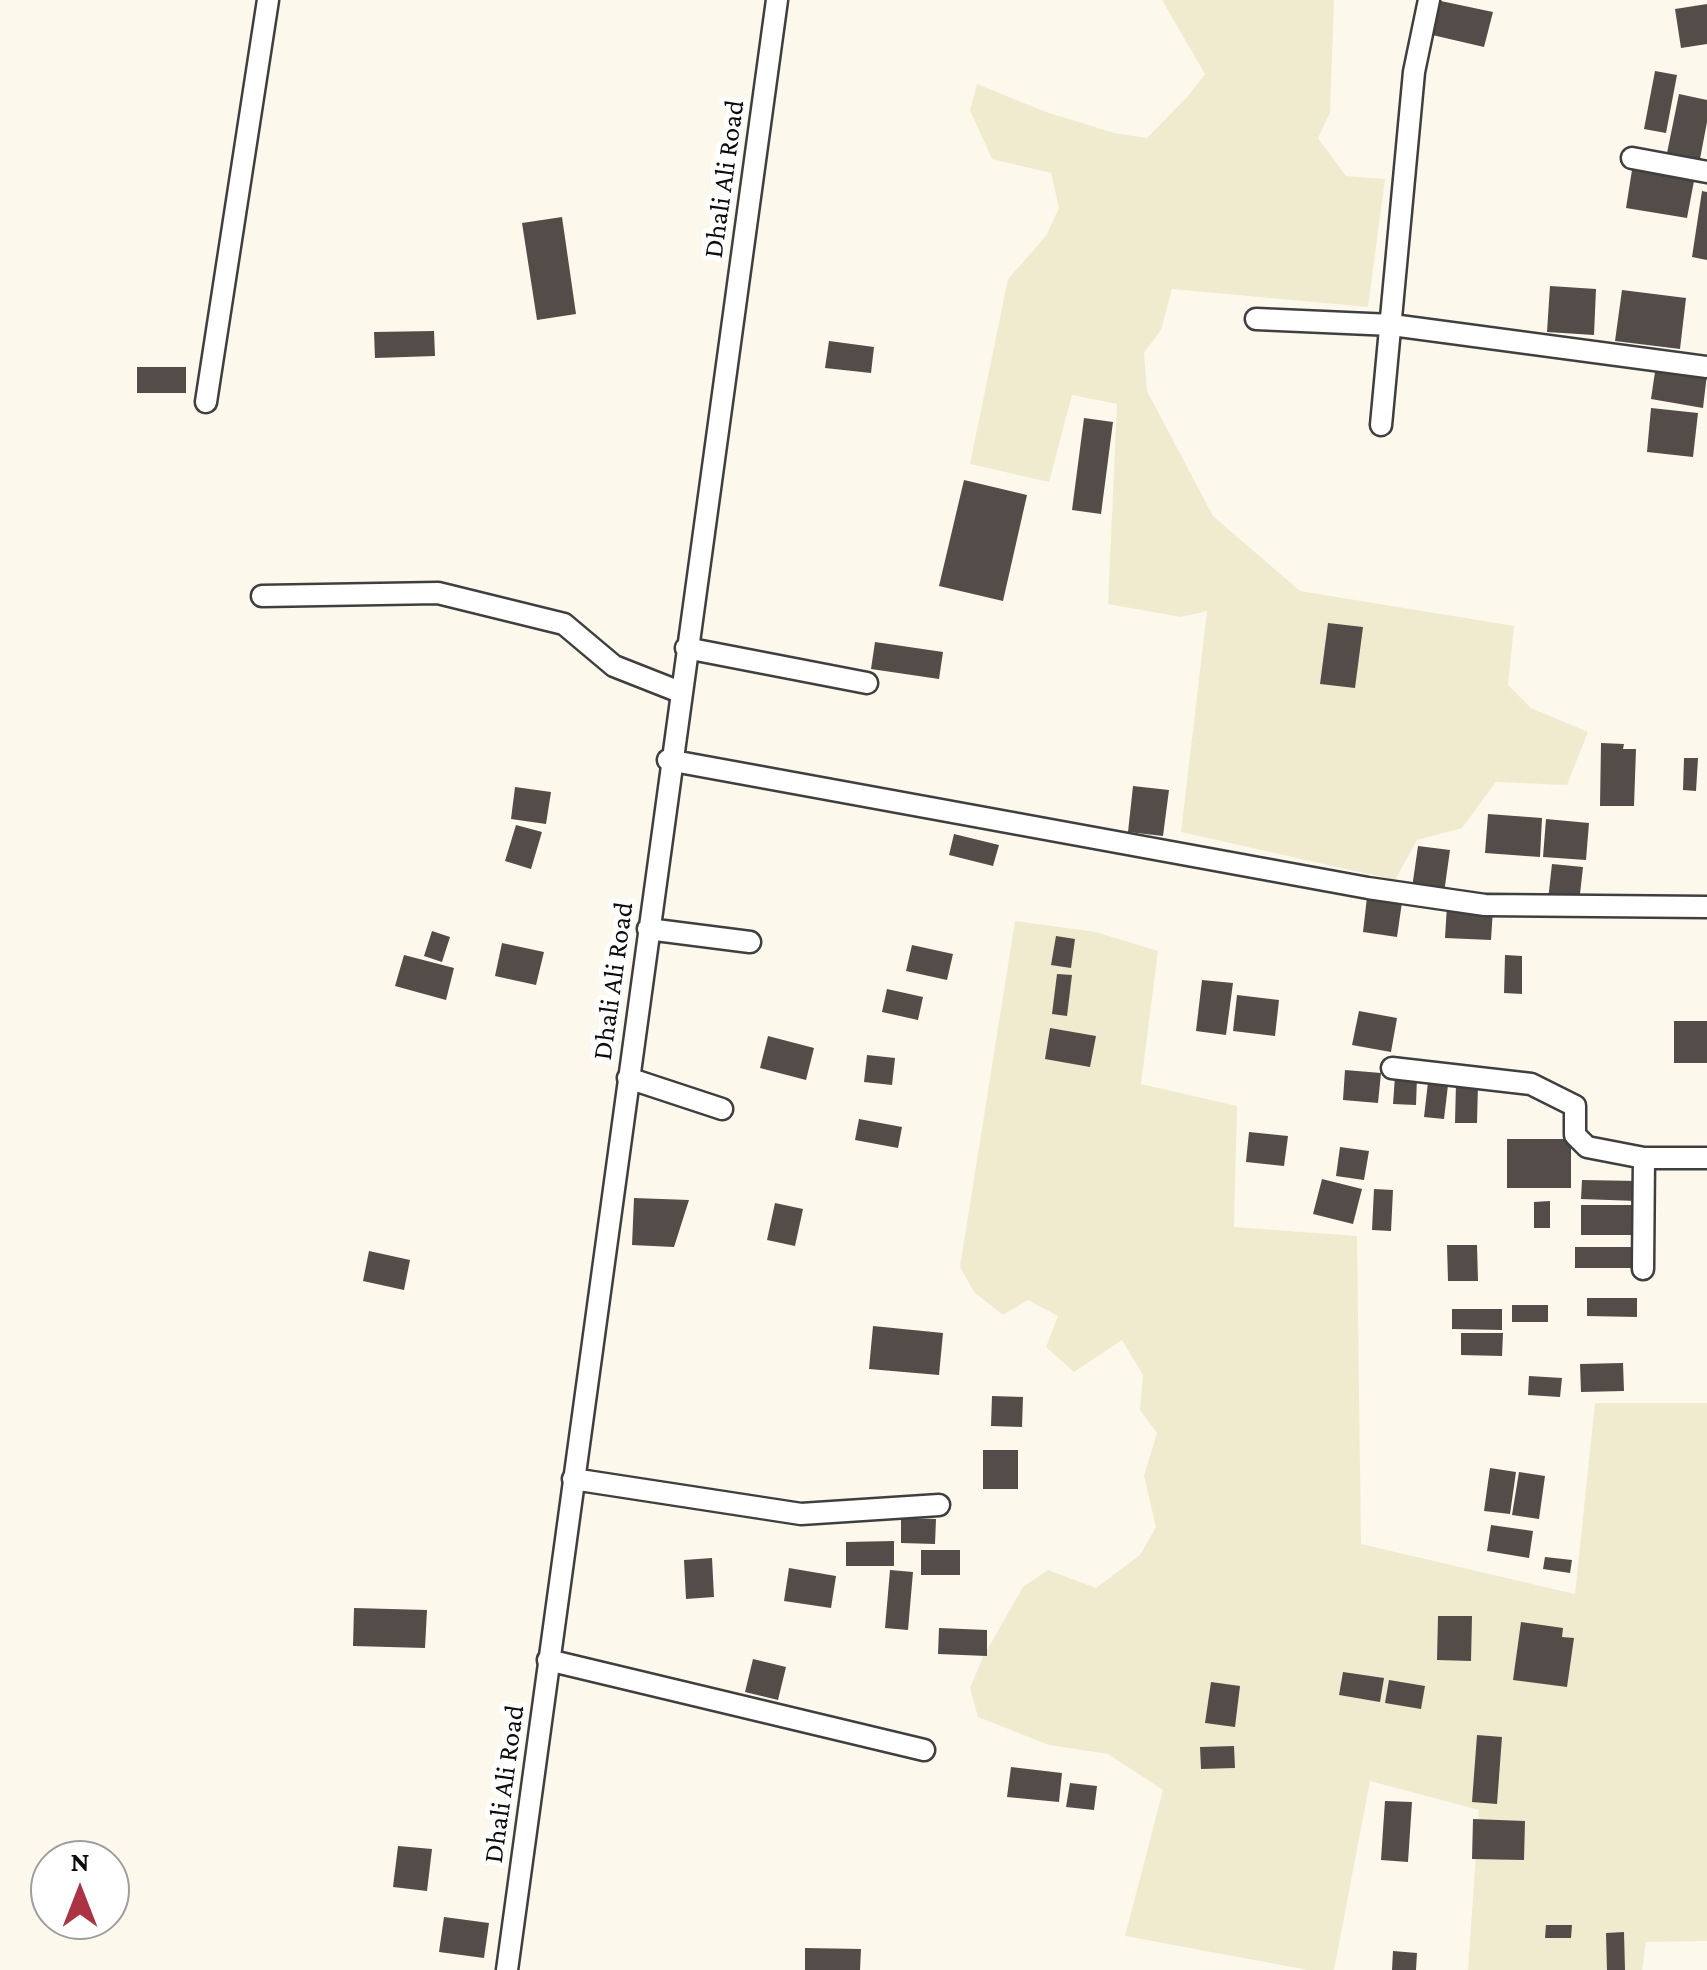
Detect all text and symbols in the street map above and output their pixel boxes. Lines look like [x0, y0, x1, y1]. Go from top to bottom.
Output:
street label: Dhali Ali Road [696, 98, 752, 260]
street label: Dhali Ali Road [585, 900, 641, 1062]
street label: Dhali Ali Road [476, 1703, 532, 1865]
north arrow [30, 1840, 130, 1940]
text: N [70, 1846, 90, 1877]

